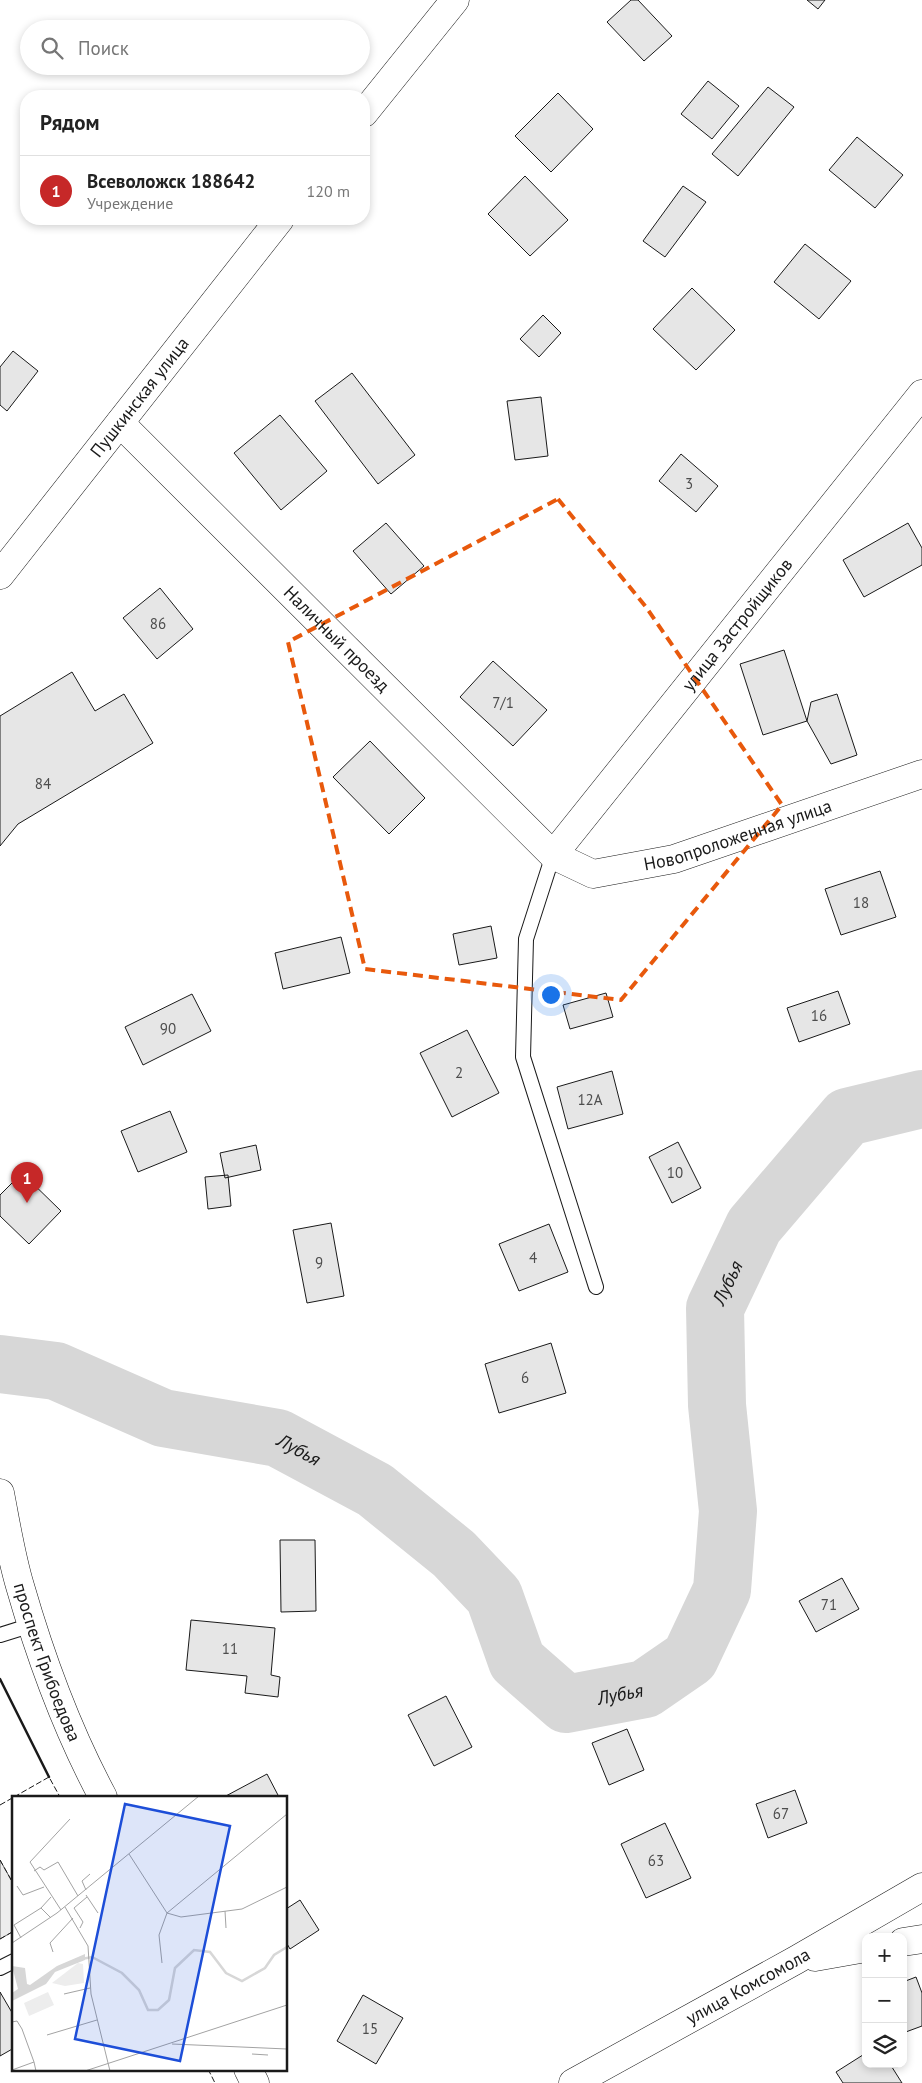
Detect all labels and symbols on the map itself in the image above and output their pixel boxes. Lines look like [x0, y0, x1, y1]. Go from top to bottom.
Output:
street label: Пушкинская улица [85, 332, 194, 462]
house number: 3 [685, 474, 693, 493]
street label: улица Застройщиков [677, 553, 797, 696]
street label: Наличный проезд [279, 581, 395, 697]
house number: 86 [150, 614, 166, 633]
house number: 7/1 [492, 693, 514, 712]
house number: 84 [35, 774, 51, 793]
street label: Новопроложенная улица [642, 794, 835, 875]
house number: 18 [853, 893, 869, 912]
your location [538, 982, 564, 1008]
house number: 16 [811, 1006, 827, 1025]
house number: 90 [160, 1019, 176, 1038]
house number: 2 [455, 1063, 463, 1082]
house number: 12А [577, 1090, 603, 1109]
pin: 1 [11, 1162, 43, 1203]
house number: 10 [667, 1163, 683, 1182]
house number: 4 [529, 1248, 537, 1267]
house number: 9 [315, 1253, 323, 1272]
water label: Лубья [706, 1257, 748, 1310]
house number: 6 [521, 1368, 529, 1387]
water label: Лубья [272, 1427, 325, 1471]
street label: проспект Грибоедова [9, 1580, 86, 1745]
house number: 71 [821, 1595, 837, 1614]
house number: 11 [222, 1639, 238, 1658]
water label: Лубья [594, 1678, 645, 1710]
inset map [12, 1796, 288, 2070]
house number: 67 [773, 1804, 789, 1823]
house number: 63 [648, 1851, 664, 1870]
street label: улица Комсомола [682, 1942, 814, 2029]
house number: 15 [362, 2019, 378, 2038]

